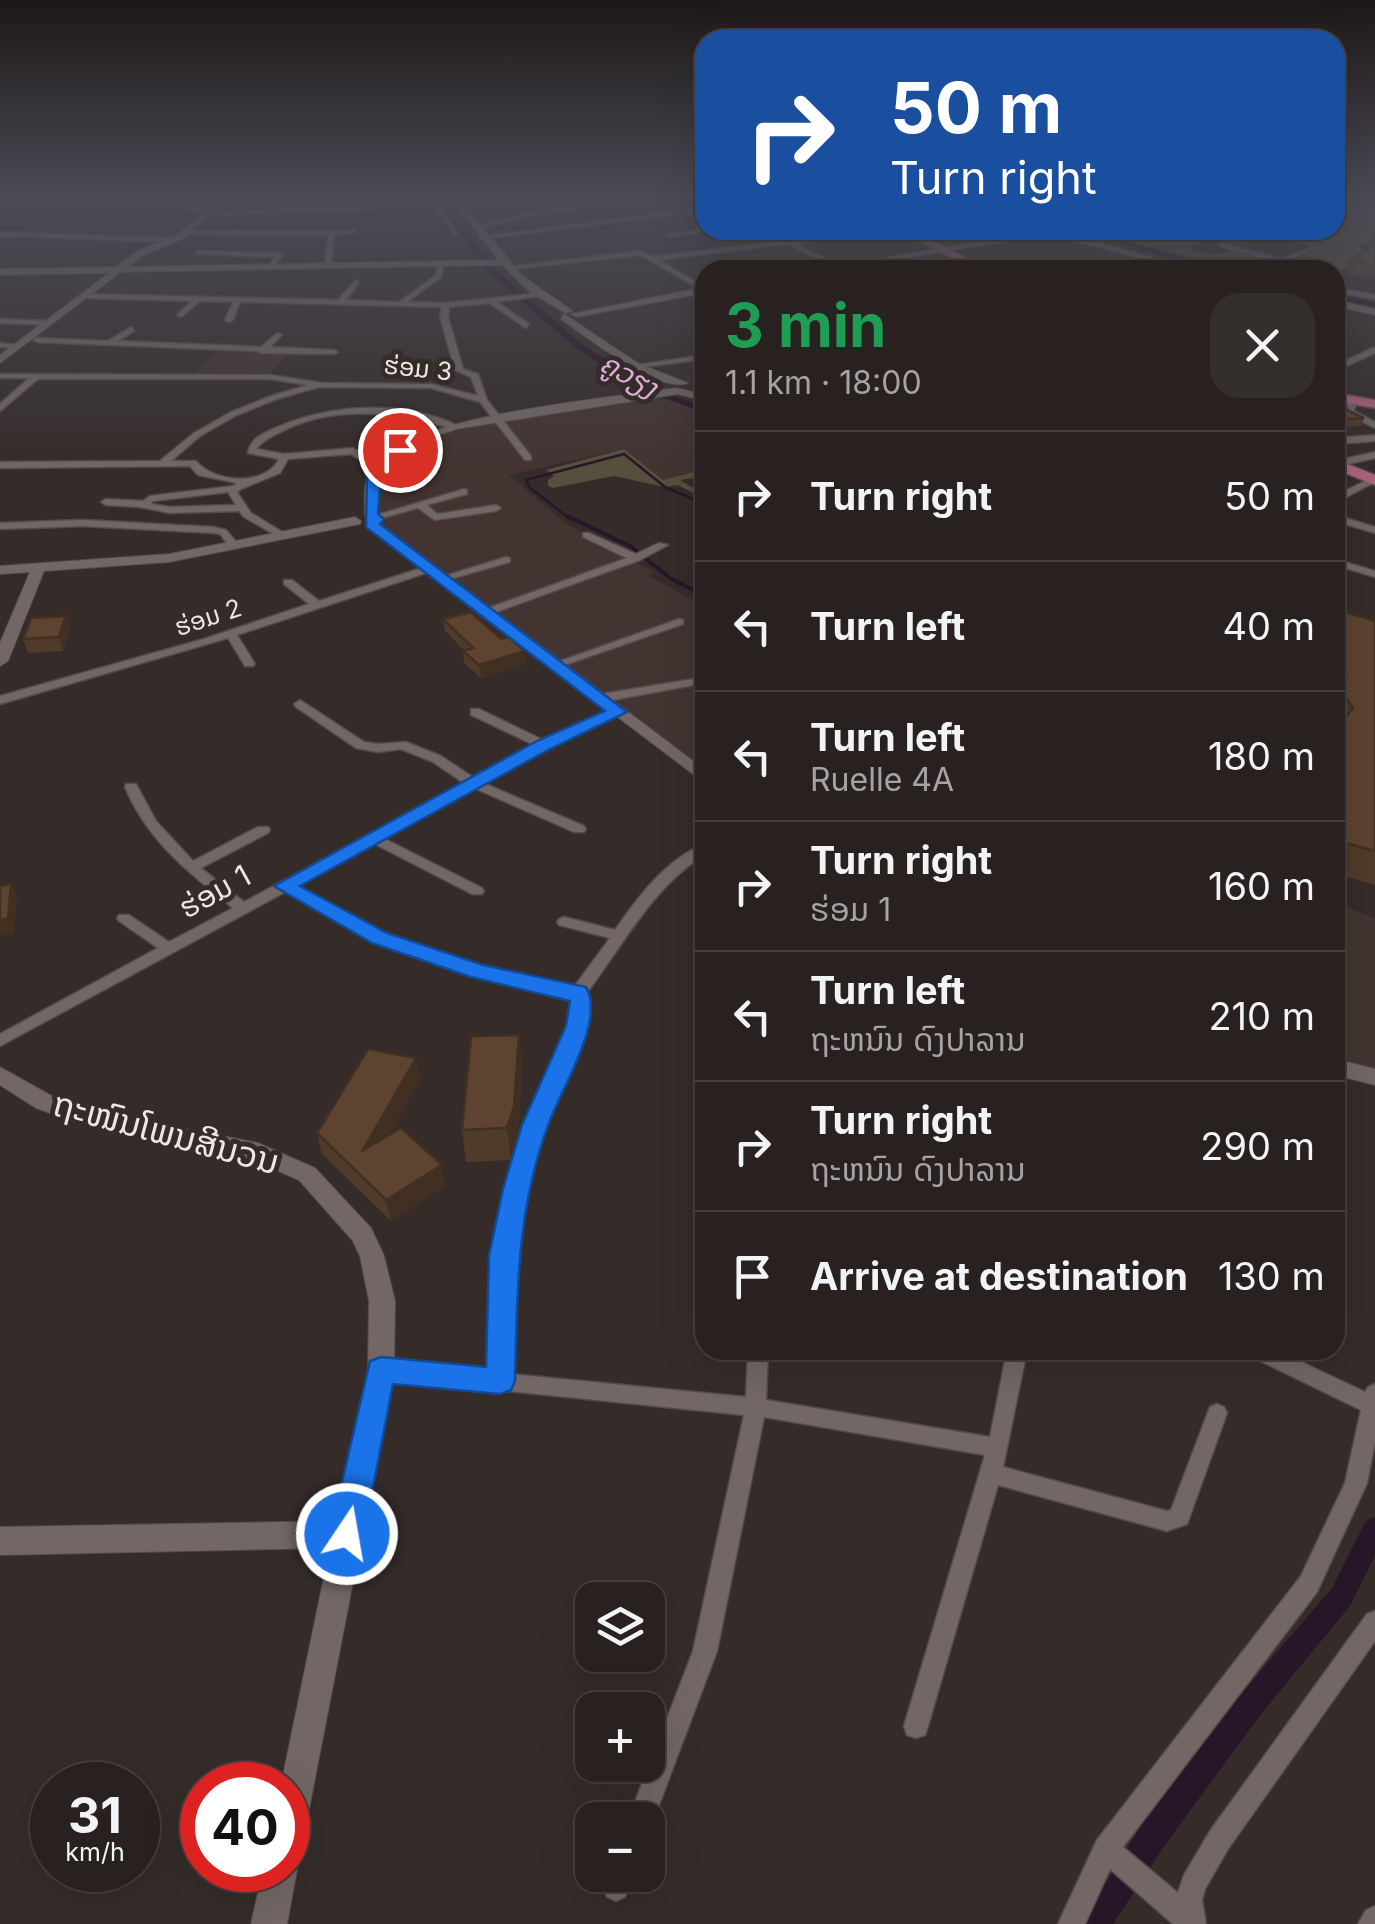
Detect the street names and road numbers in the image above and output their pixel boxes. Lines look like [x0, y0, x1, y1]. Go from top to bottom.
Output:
street label: ຮ່ອມ 3 [382, 349, 454, 387]
street label: ຮ່ອມ 2 [171, 592, 245, 642]
street label: ຮ່ອມ 1 [172, 857, 257, 925]
street label: ຖະໜົນໂພນສີນວນ [48, 1082, 284, 1182]

